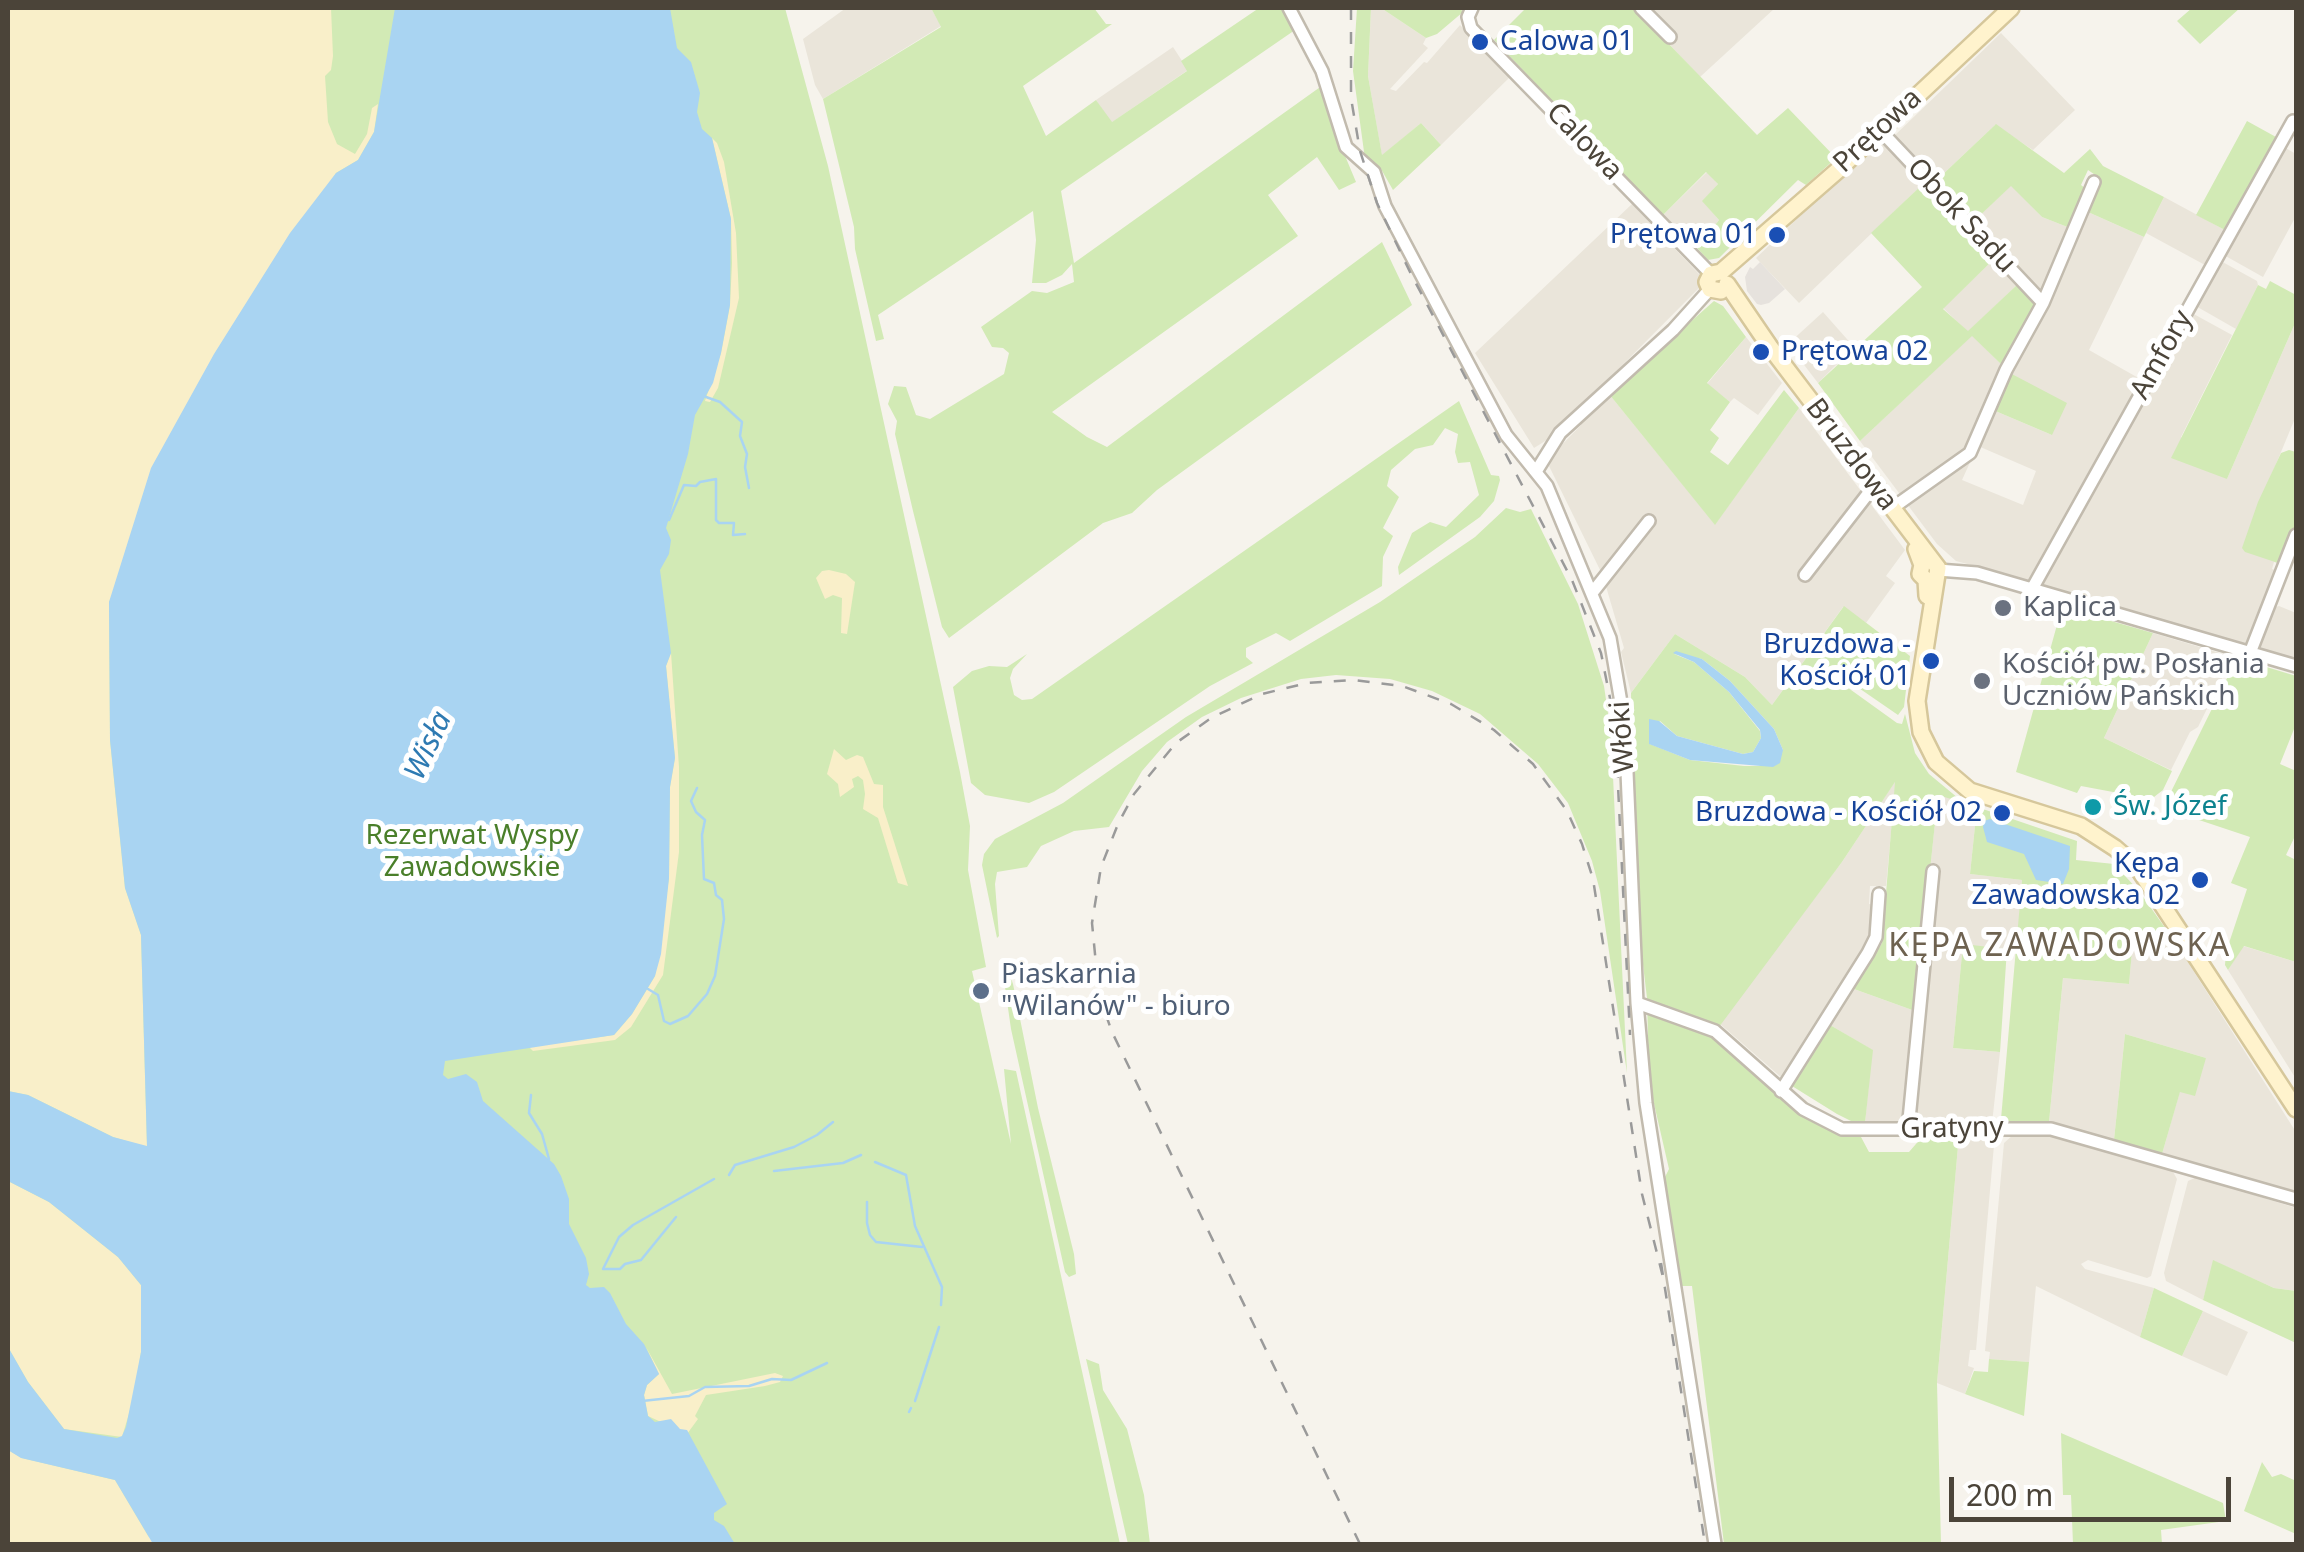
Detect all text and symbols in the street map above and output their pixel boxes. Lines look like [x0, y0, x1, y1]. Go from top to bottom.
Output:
place label: Calowa 01 [1500, 25, 1634, 59]
marker: Calowa 01 [1469, 31, 1491, 53]
street label: Prętowa [1827, 82, 1929, 180]
street label: Calowa [1539, 96, 1629, 188]
street label: Obok Sadu [1900, 152, 2022, 280]
place label: Prętowa 01 [1610, 218, 1757, 252]
marker: Prętowa 01 [1766, 224, 1788, 246]
street label: Amfory [2124, 305, 2200, 405]
place label: Prętowa 02 [1781, 335, 1928, 369]
marker: Prętowa 02 [1750, 341, 1772, 363]
street label: Bruzdowa [1798, 392, 1904, 518]
place label: Kaplica [2023, 591, 2117, 625]
marker: Kaplica [1992, 597, 2014, 619]
place label: Bruzdowa - Kościół 01 [1763, 628, 1911, 694]
place label: Kościół pw. Posłania Uczniów Pańskich [2002, 648, 2265, 714]
marker: Bruzdowa - Kościół 01 [1920, 650, 1942, 672]
marker: Kościół pw. Posłania Uczniów Pańskich [1971, 670, 1993, 692]
street label: Włóki [1604, 700, 1642, 774]
water label: Wisła [398, 706, 460, 786]
place label: Św. Józef [2113, 790, 2227, 824]
place label: Bruzdowa - Kościół 02 [1695, 796, 1982, 830]
marker: Św. Józef [2082, 796, 2104, 818]
marker: Bruzdowa - Kościół 02 [1991, 802, 2013, 824]
park label: Rezerwat Wyspy Zawadowskie [365, 819, 579, 885]
place label: Kępa Zawadowska 02 [1972, 847, 2180, 913]
marker: Kępa Zawadowska 02 [2189, 869, 2211, 891]
district label: KĘPA ZAWADOWSKA [1888, 928, 2232, 966]
place label: Piaskarnia "Wilanów" - biuro [1001, 958, 1231, 1024]
marker: Piaskarnia "Wilanów" - biuro [970, 980, 992, 1002]
street label: Gratyny [1900, 1111, 2004, 1147]
scale bar [1954, 1457, 2236, 1519]
text: 200 m [1966, 1474, 2053, 1515]

